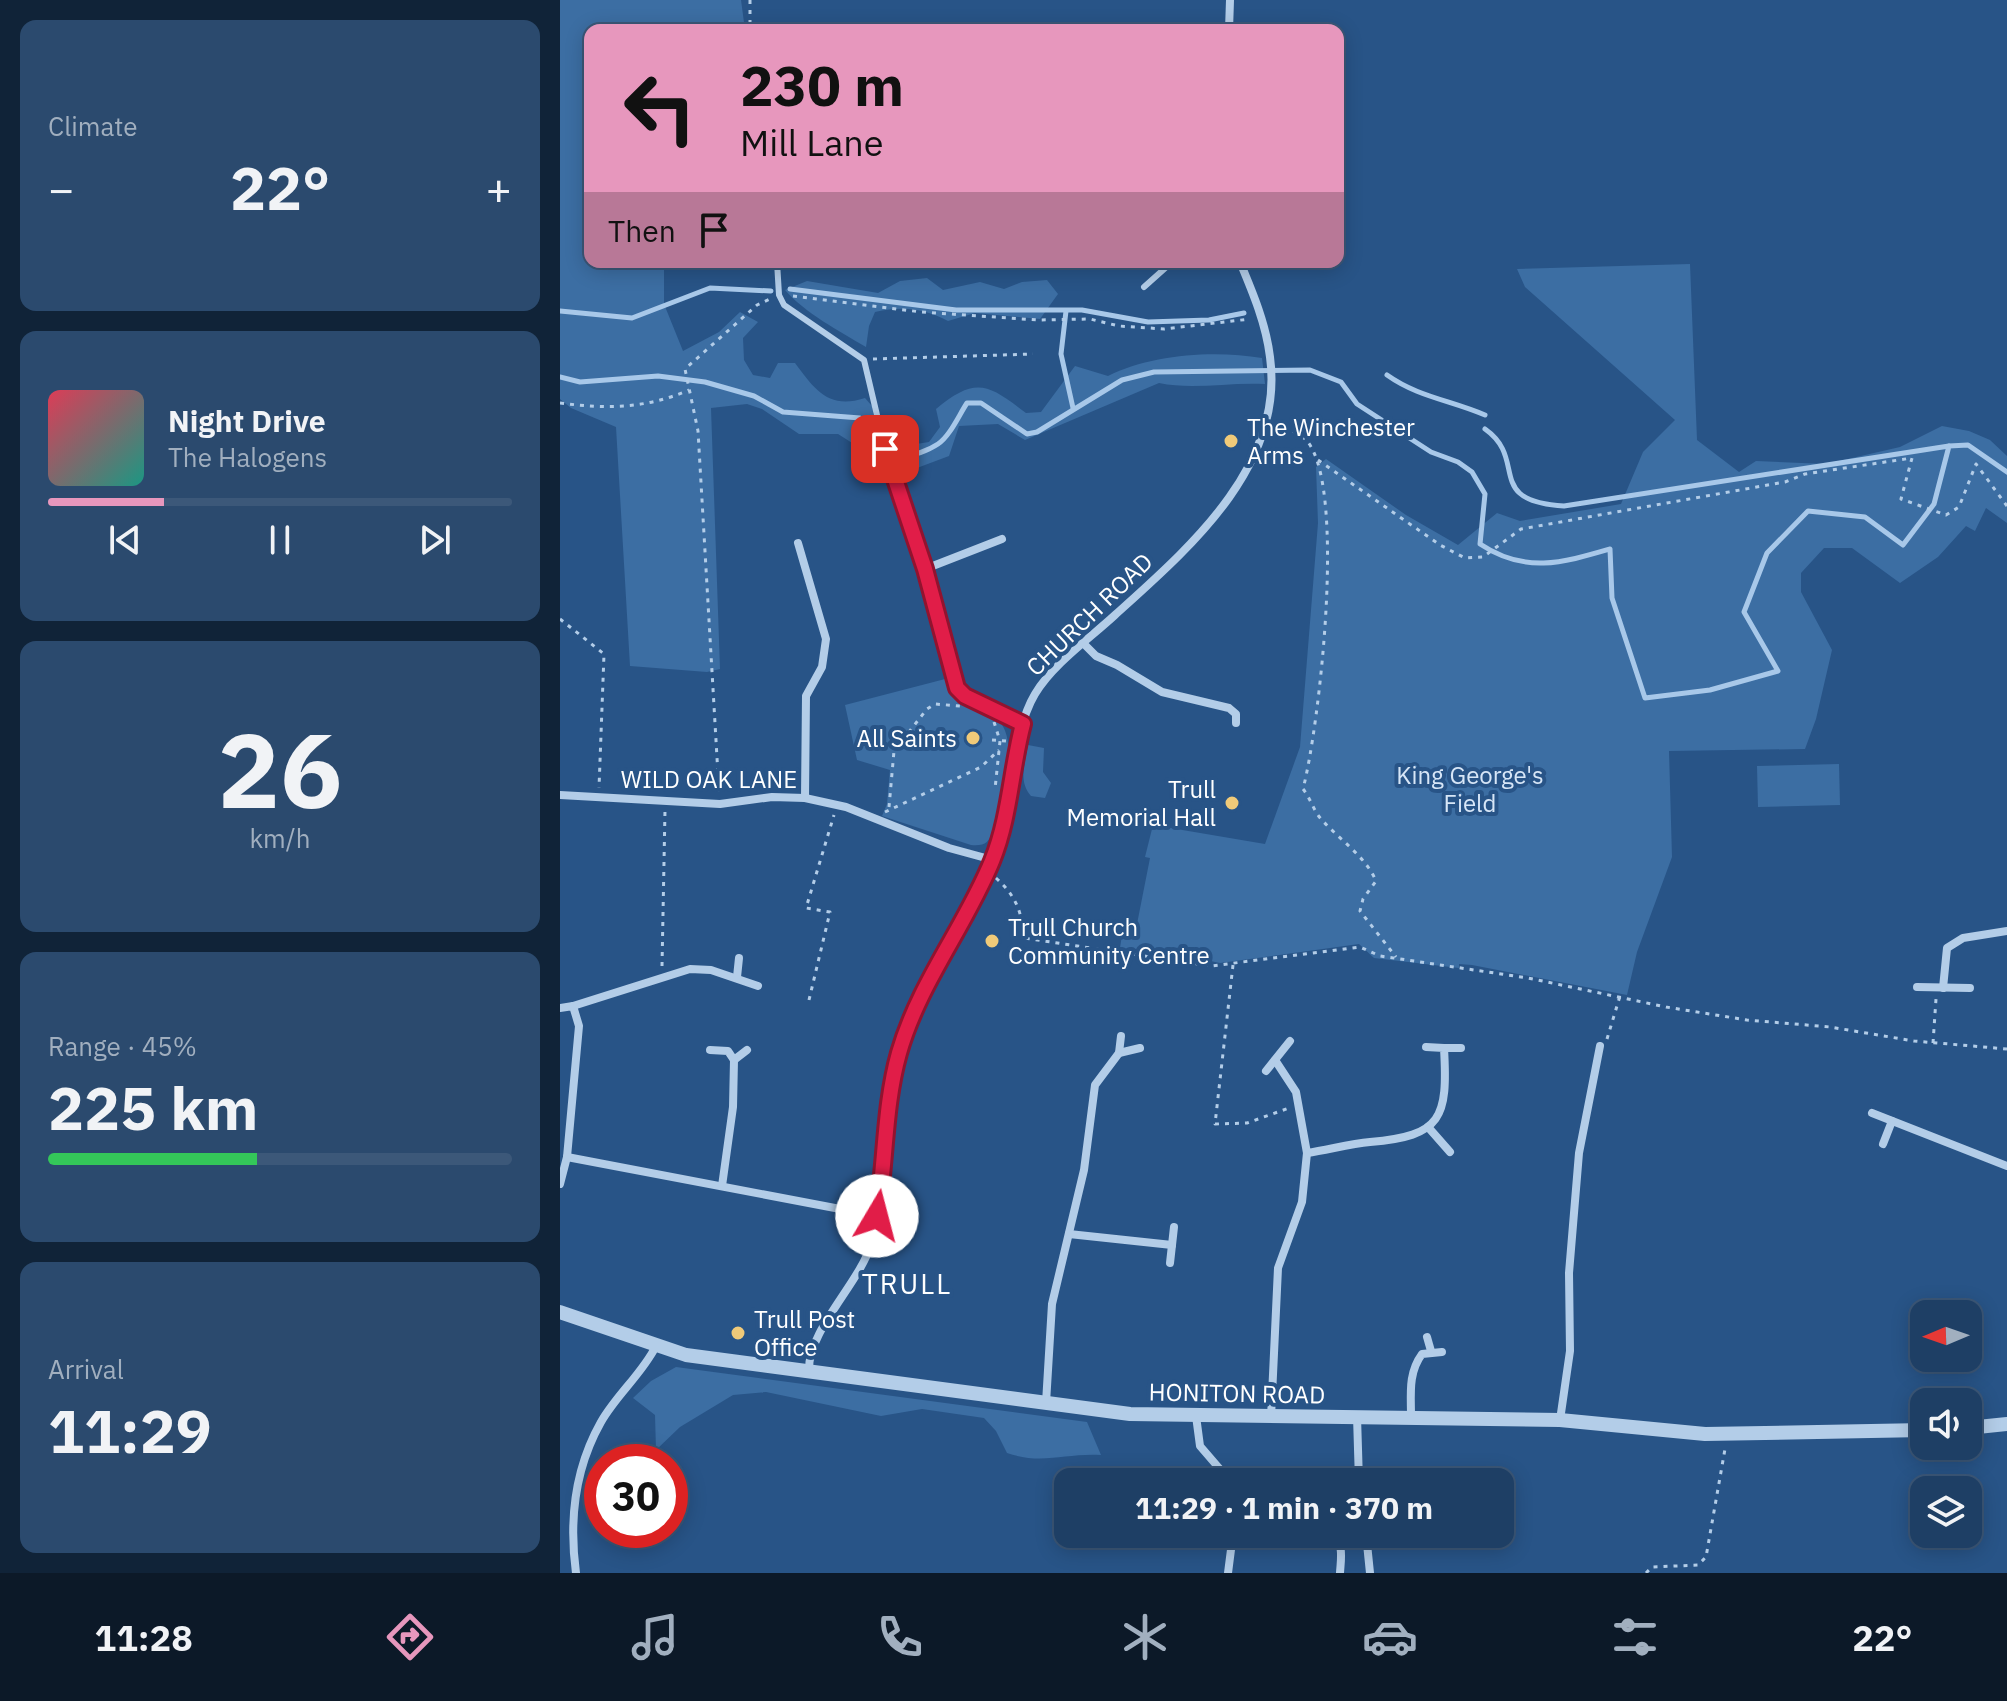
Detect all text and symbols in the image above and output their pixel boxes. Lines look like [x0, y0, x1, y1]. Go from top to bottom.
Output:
text: 230 m [740, 49, 904, 121]
icon: left [608, 56, 712, 160]
text: Climate [48, 109, 138, 143]
text: Mill Lane [740, 119, 884, 166]
text: 22° [230, 148, 330, 227]
text: − [48, 160, 74, 217]
text: + [486, 160, 512, 217]
icon: arrive [692, 208, 736, 252]
text: Then [608, 211, 676, 250]
text: Night Drive [168, 401, 326, 440]
place label: The Winchester Arms [1247, 411, 1415, 471]
pin [851, 415, 919, 483]
icon: arrive [863, 427, 907, 471]
marker: The Winchester Arms [1222, 432, 1240, 450]
text: The Halogens [168, 440, 327, 474]
icon: previous [103, 518, 147, 562]
icon: pause [258, 518, 302, 562]
icon: next [413, 518, 457, 562]
street label: CHURCH ROAD [1019, 546, 1159, 682]
text: 26 [218, 701, 342, 837]
place label: All Saints [857, 722, 957, 754]
marker: All Saints [964, 729, 982, 747]
park label: King George's Field [1396, 759, 1544, 819]
street label: WILD OAK LANE [621, 763, 797, 795]
place label: Trull Memorial Hall [1066, 773, 1216, 833]
marker: Trull Memorial Hall [1223, 794, 1241, 812]
text: km/h [249, 821, 311, 855]
place label: Trull Church Community Centre [1008, 911, 1210, 971]
marker: Trull Church Community Centre [983, 932, 1001, 950]
text: Range · 45% [48, 1029, 197, 1063]
text: 225 km [48, 1068, 258, 1147]
position arrow [835, 1174, 919, 1258]
district label: TRULL [862, 1265, 952, 1302]
north arrow [1910, 1300, 1982, 1372]
map controls [1910, 1300, 1982, 1548]
place label: Trull Post Office [754, 1303, 855, 1363]
marker: Trull Post Office [729, 1324, 747, 1342]
text: Arrival [48, 1352, 124, 1386]
street label: HONITON ROAD [1148, 1375, 1326, 1411]
button: sound [1910, 1388, 1982, 1460]
text: 11:29 [48, 1391, 212, 1470]
speed limit sign: 30 [584, 1444, 688, 1548]
button: layers [1910, 1476, 1982, 1548]
text: 11:29 · 1 min · 370 m [1135, 1488, 1433, 1527]
icon: directions [382, 1609, 438, 1665]
icon: music [627, 1609, 683, 1665]
icon: phone [872, 1609, 928, 1665]
icon: climate [1117, 1609, 1173, 1665]
icon: car [1362, 1609, 1418, 1665]
icon: filters [1607, 1609, 1663, 1665]
text: 11:28 [95, 1614, 193, 1661]
text: 22° [1852, 1614, 1912, 1661]

